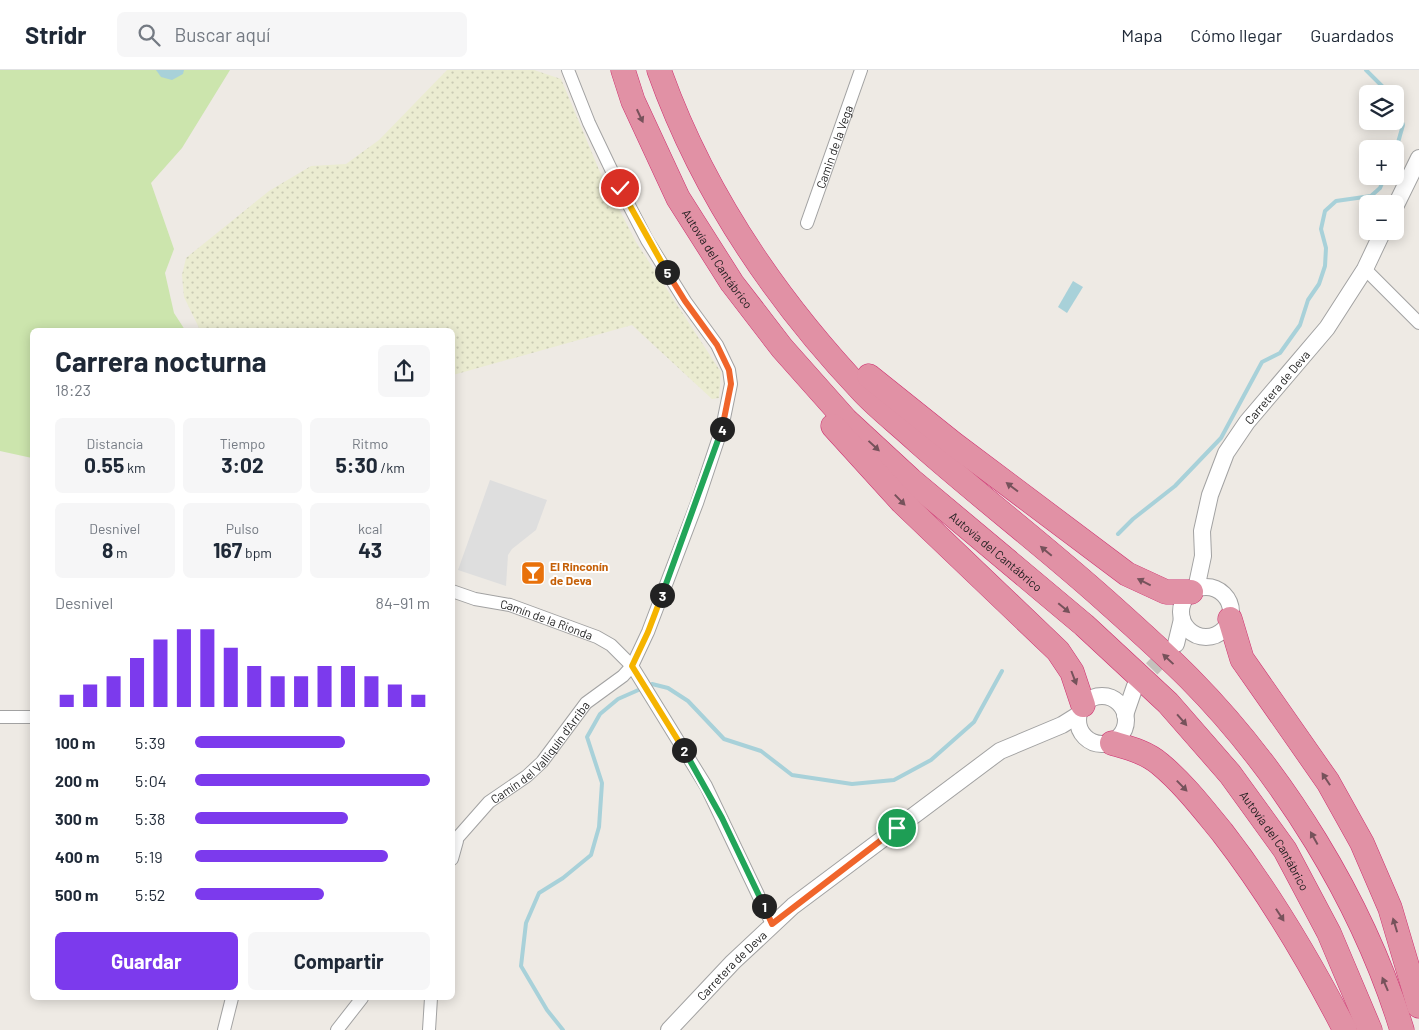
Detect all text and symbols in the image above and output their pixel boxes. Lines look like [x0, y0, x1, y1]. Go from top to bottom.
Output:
search box [117, 12, 467, 57]
text: Stridr [25, 20, 87, 49]
icon: search [135, 21, 163, 49]
text: Buscar aquí [175, 23, 270, 46]
text: Mapa [1121, 24, 1162, 46]
text: Cómo llegar [1190, 24, 1282, 46]
text: Guardados [1310, 24, 1394, 46]
map controls [1359, 85, 1404, 240]
button: layers [1359, 85, 1404, 130]
street label: Camin de la Vega [813, 103, 855, 190]
one-way arrow [636, 109, 644, 123]
button: + [1359, 140, 1404, 185]
pin [599, 167, 641, 209]
icon: check [606, 174, 634, 202]
button: − [1359, 195, 1404, 240]
street label: Autovía del Cantábrico [680, 206, 756, 311]
pin: 5 [654, 260, 680, 284]
text: 5 [664, 264, 671, 281]
text: Carrera nocturna [55, 344, 267, 378]
button: share [378, 345, 430, 397]
street label: Carretera de Deva [1241, 347, 1312, 427]
text: 18:23 [55, 380, 91, 399]
pin: 4 [710, 416, 734, 442]
text: 4 [718, 421, 727, 438]
text: Distancia [87, 435, 143, 452]
text: Tiempo [220, 435, 265, 452]
text: Ritmo [352, 435, 388, 452]
one-way arrow [868, 440, 880, 452]
text: 0.55 [84, 452, 124, 477]
text: 3:02 [221, 452, 264, 477]
text: 5:30 [336, 452, 378, 477]
text: km [124, 459, 146, 476]
text: /km [378, 459, 405, 476]
one-way arrow [1006, 482, 1019, 493]
one-way arrow [894, 494, 906, 506]
street label: Autovía del Cantábrico [947, 509, 1045, 594]
text: Desnivel [89, 520, 140, 537]
text: Pulso [226, 520, 259, 537]
text: kcal [358, 520, 382, 537]
text: 8 [102, 537, 113, 562]
text: 167 [213, 537, 242, 562]
text: 43 [358, 537, 382, 562]
text: m [113, 544, 128, 561]
text: bpm [242, 544, 272, 561]
one-way arrow [1040, 545, 1053, 556]
place label: El Rinconín de Deva [550, 559, 608, 587]
bar icon: El Rinconín de Deva [520, 560, 546, 586]
one-way arrow [1137, 578, 1151, 586]
pin: 3 [650, 582, 674, 608]
text: 3 [659, 587, 666, 604]
text: Desnivel [55, 593, 113, 612]
text: 84–91 m [376, 593, 430, 612]
street label: Camín de la Rionda [499, 596, 595, 642]
one-way arrow [1058, 602, 1070, 613]
one-way arrow [1162, 653, 1174, 665]
one-way arrow [1070, 671, 1078, 686]
street label: Camín del Valliquín d'Arriba [488, 698, 592, 806]
one-way arrow [1176, 713, 1187, 726]
text: 100 m [55, 733, 95, 752]
text: 5:39 [135, 733, 165, 752]
pin: 2 [672, 738, 696, 762]
text: 2 [681, 742, 688, 759]
text: 200 m [55, 771, 99, 790]
text: 5:04 [135, 771, 167, 790]
one-way arrow [1321, 772, 1331, 786]
one-way arrow [1176, 780, 1188, 792]
street label: Autovía del Cantábrico [1237, 788, 1312, 893]
pin [876, 807, 918, 849]
text: 300 m [55, 809, 98, 828]
text: 5:38 [135, 809, 165, 828]
icon: arrive [883, 814, 911, 842]
one-way arrow [1310, 831, 1318, 846]
text: 400 m [55, 847, 99, 866]
text: 5:19 [135, 847, 163, 866]
text: 500 m [55, 885, 98, 904]
text: 5:52 [135, 885, 165, 904]
pin: 1 [752, 894, 776, 918]
text: 1 [762, 898, 767, 915]
one-way arrow [1275, 908, 1285, 921]
one-way arrow [1391, 918, 1399, 933]
street label: Carretera de Deva [694, 928, 769, 1003]
button: Guardar [55, 932, 238, 990]
button: Compartir [248, 932, 430, 990]
one-way arrow [1381, 977, 1389, 991]

